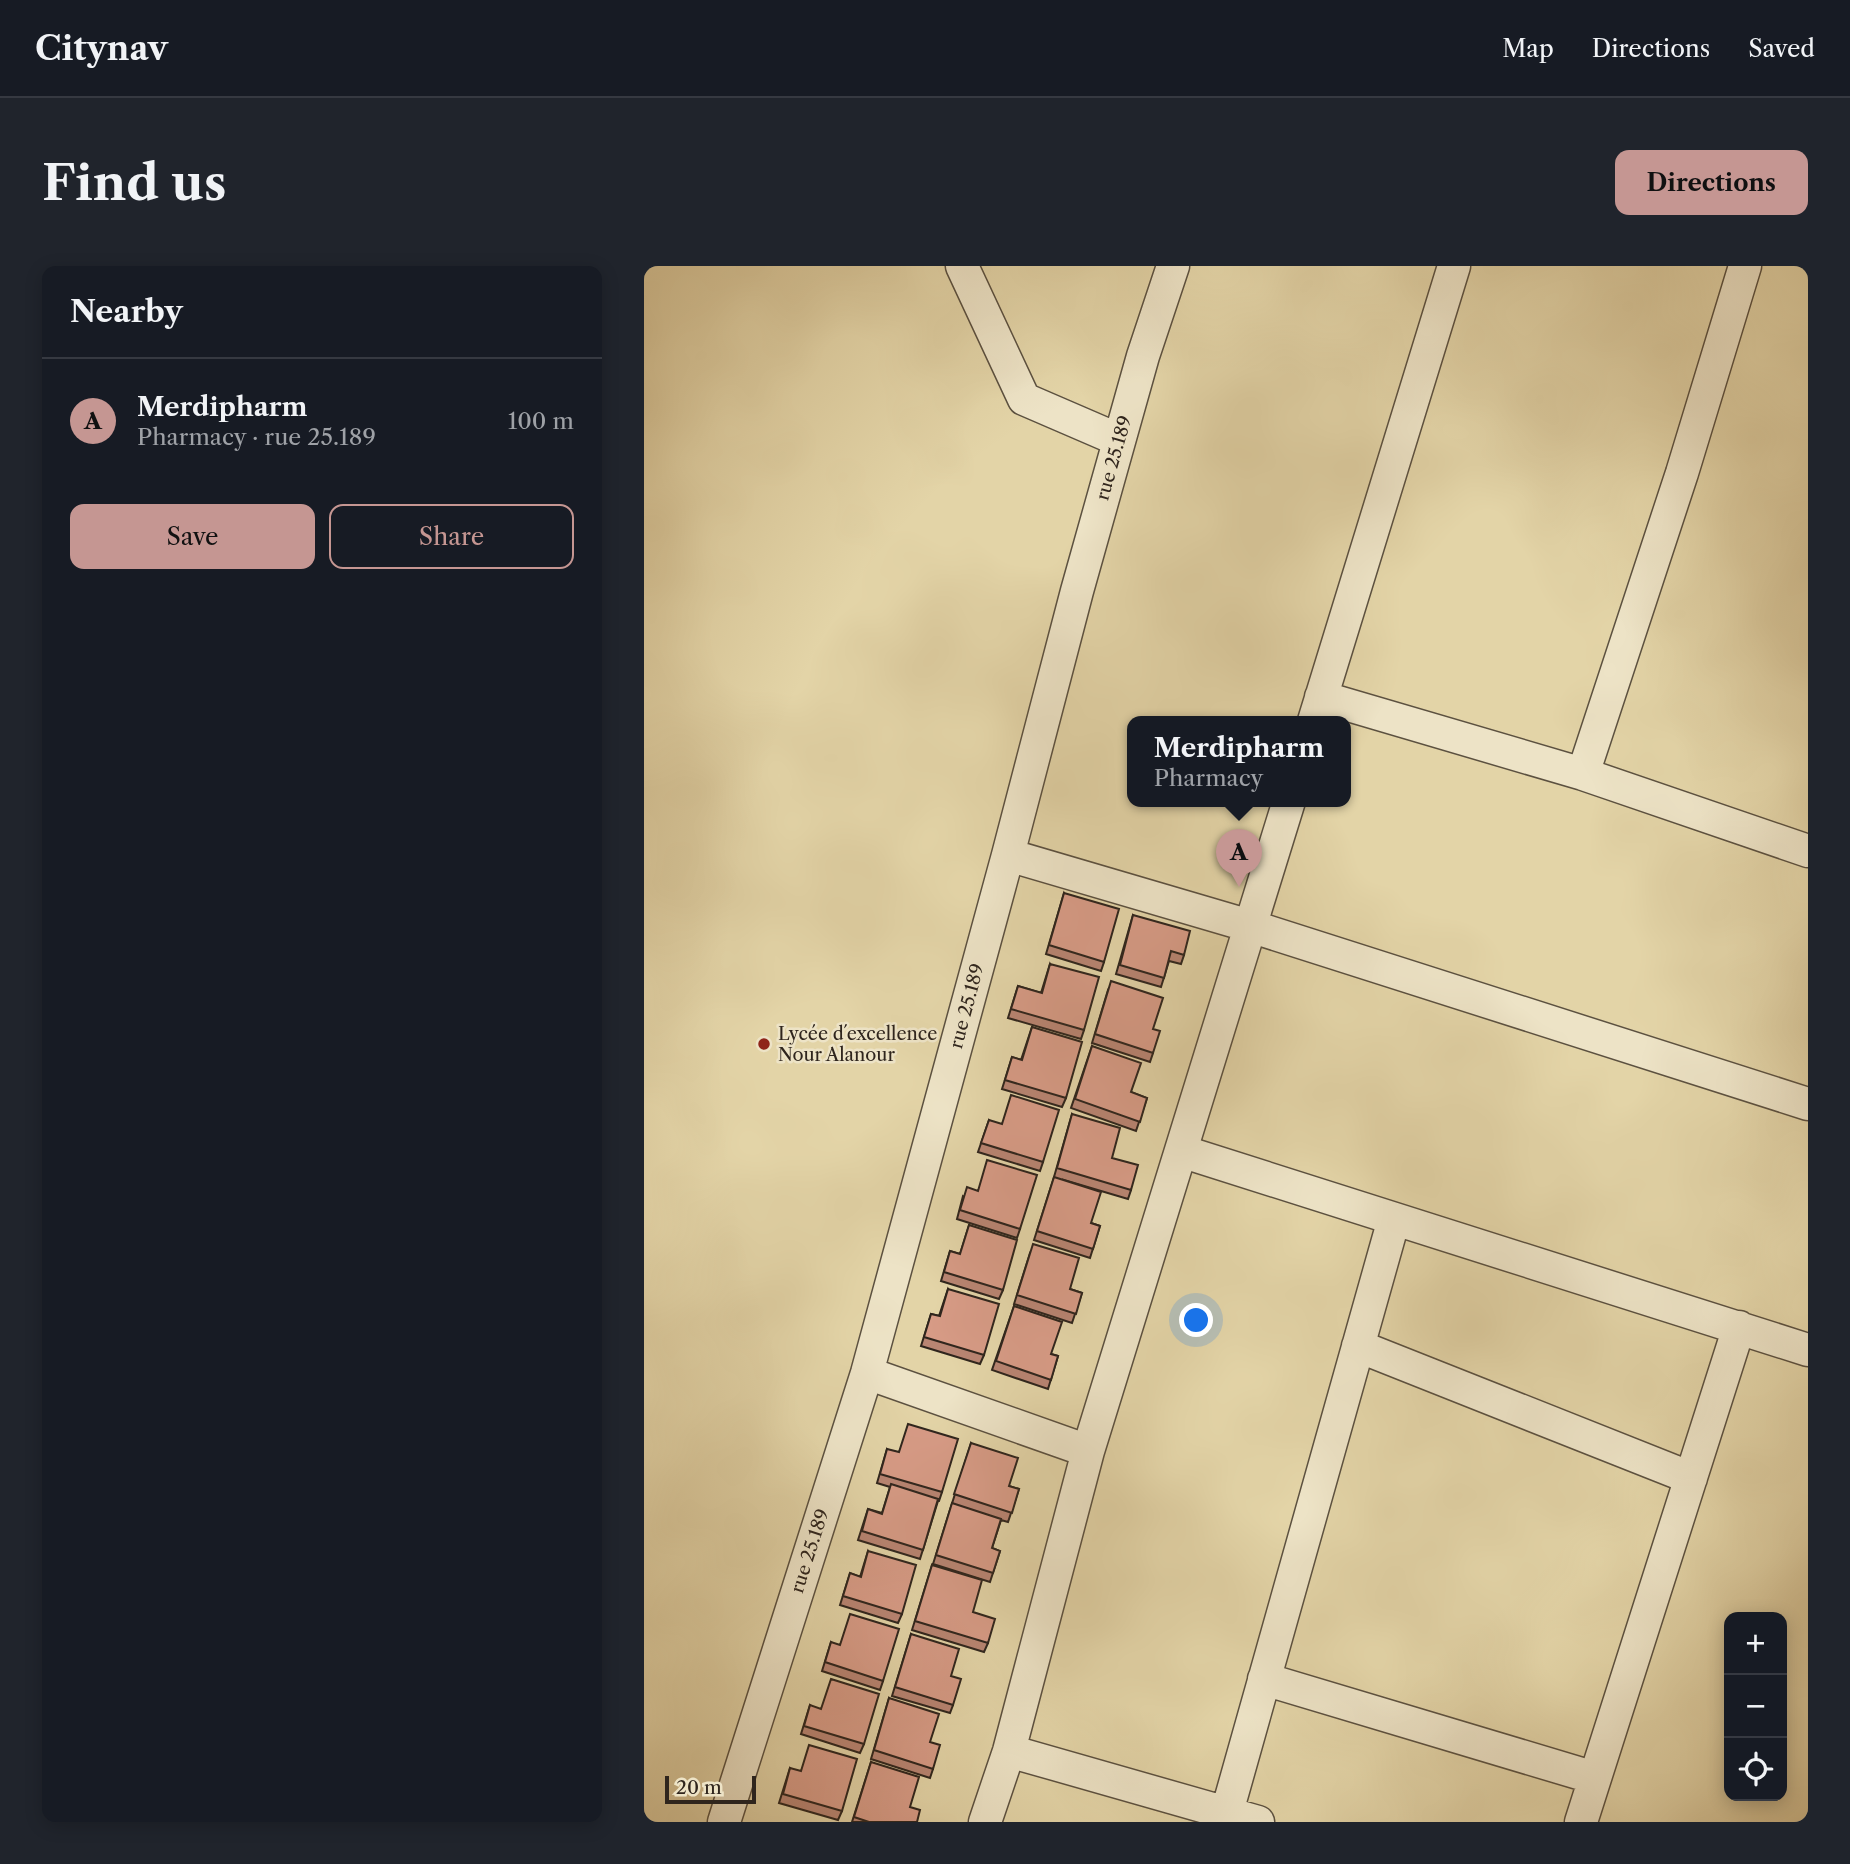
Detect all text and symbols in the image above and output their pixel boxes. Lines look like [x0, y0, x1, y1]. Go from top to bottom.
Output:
text: Citynav [35, 28, 168, 69]
text: Map [1502, 34, 1554, 63]
text: Directions [1592, 34, 1710, 63]
text: Saved [1748, 34, 1815, 63]
button: Directions [1615, 150, 1808, 215]
text: Find us [42, 152, 226, 213]
text: Nearby [70, 293, 183, 330]
text: Merdipharm [137, 391, 308, 423]
text: A [84, 407, 102, 435]
text: 100 m [508, 407, 574, 435]
street label: rue 25.189 [1091, 413, 1137, 503]
text: Pharmacy · rue 25.189 [137, 423, 376, 451]
button: Save [70, 504, 315, 569]
button: Share [329, 504, 574, 569]
popup [1127, 716, 1351, 807]
text: Merdipharm [1154, 732, 1324, 764]
text: Pharmacy [1154, 764, 1263, 792]
pin: A [1216, 829, 1262, 887]
street label: rue 25.189 [945, 961, 989, 1051]
place label: Lycée d´excellence Nour Alanour [778, 1023, 937, 1066]
marker: Lycée d´excellence Nour Alanour [756, 1036, 772, 1052]
your location [1179, 1303, 1213, 1337]
street label: rue 25.189 [786, 1506, 834, 1596]
map controls [1724, 1612, 1787, 1801]
button: + [1724, 1612, 1787, 1675]
button: − [1724, 1675, 1787, 1738]
button: locate [1724, 1738, 1787, 1801]
scale bar [665, 1773, 756, 1805]
text: 20 m [676, 1776, 722, 1799]

